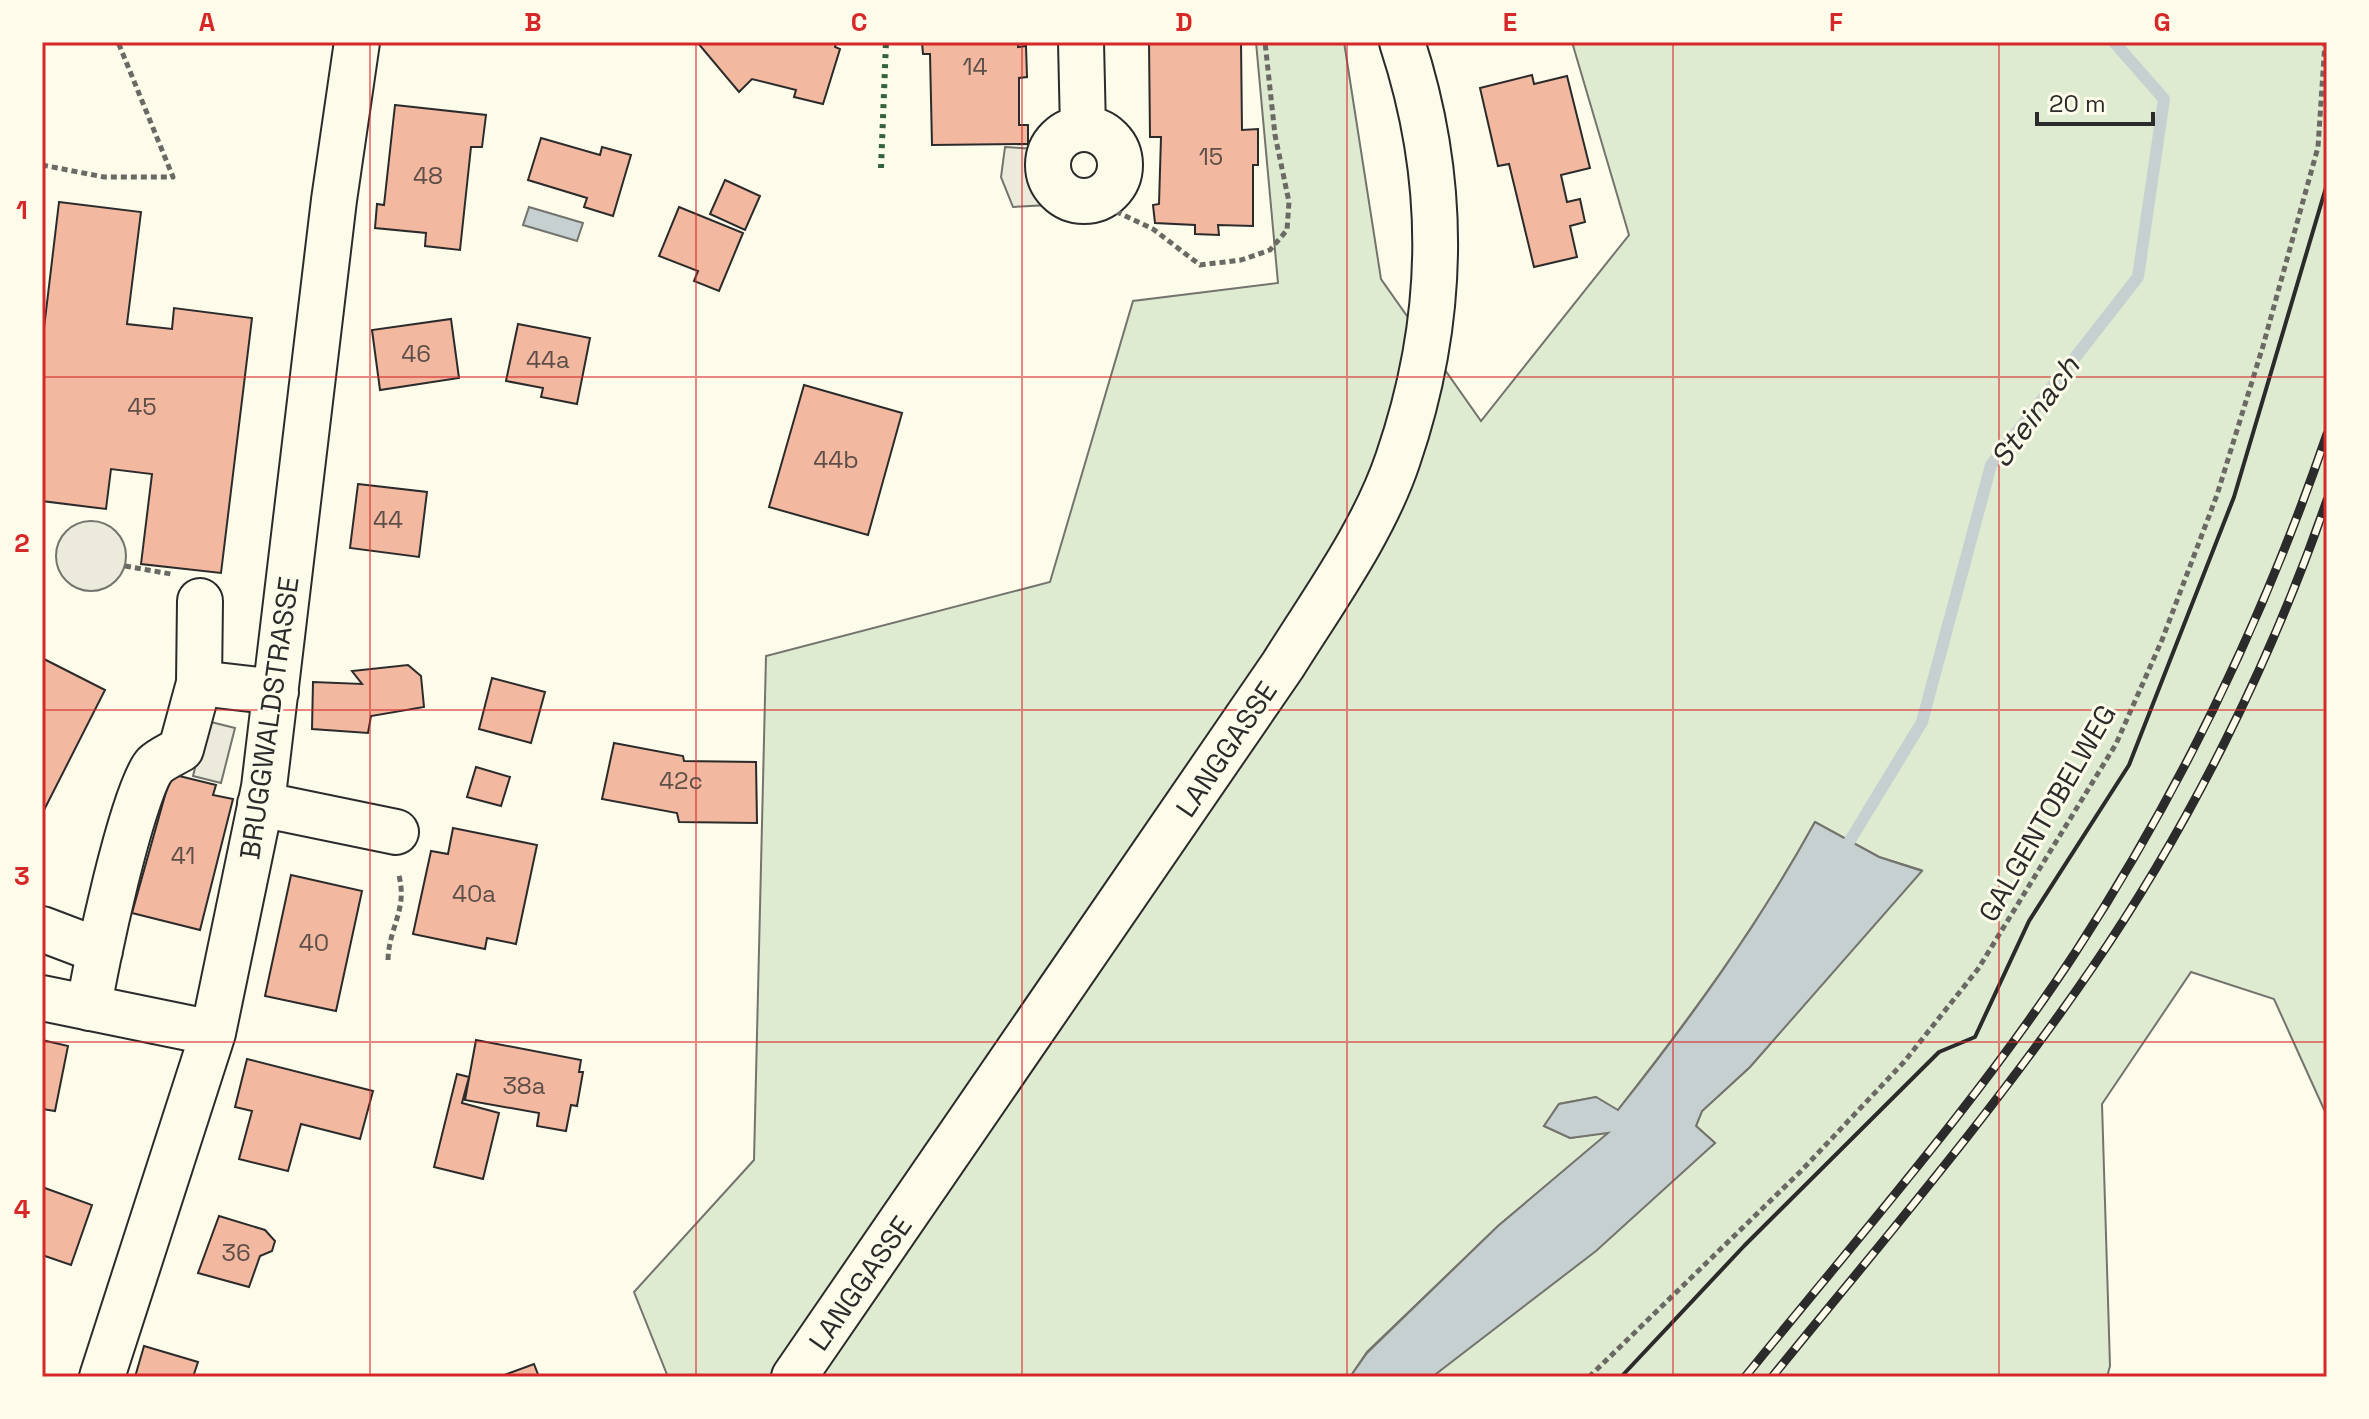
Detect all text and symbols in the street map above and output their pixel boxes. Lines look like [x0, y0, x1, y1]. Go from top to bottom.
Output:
text: A [199, 5, 216, 39]
text: B [524, 5, 542, 39]
text: C [851, 5, 867, 39]
text: D [1175, 5, 1193, 39]
text: E [1503, 5, 1517, 39]
text: F [1829, 5, 1843, 39]
text: G [2153, 5, 2171, 39]
house number: 14 [962, 51, 988, 82]
scale bar [2037, 76, 2153, 126]
text: 20 m [2049, 88, 2106, 119]
house number: 15 [1199, 141, 1223, 172]
house number: 48 [413, 160, 443, 191]
text: 1 [16, 193, 28, 227]
house number: 46 [401, 338, 431, 369]
house number: 44a [526, 344, 570, 375]
water label: Steinach [1981, 348, 2088, 475]
house number: 45 [127, 391, 157, 422]
house number: 44b [813, 444, 859, 475]
house number: 44 [373, 504, 403, 535]
text: 2 [14, 526, 30, 560]
street label: BRUGGWALDSTRASSE [231, 574, 307, 862]
street label: LANGGASSE [1167, 674, 1285, 824]
street label: GALGENTOBELWEG [1970, 698, 2124, 928]
house number: 42c [659, 765, 703, 796]
house number: 41 [171, 840, 195, 871]
text: 3 [14, 859, 30, 893]
house number: 40a [452, 878, 496, 909]
house number: 40 [299, 927, 329, 958]
house number: 38a [502, 1070, 546, 1101]
text: 4 [14, 1192, 30, 1226]
street label: LANGGASSE [800, 1209, 920, 1357]
house number: 36 [221, 1237, 251, 1268]

